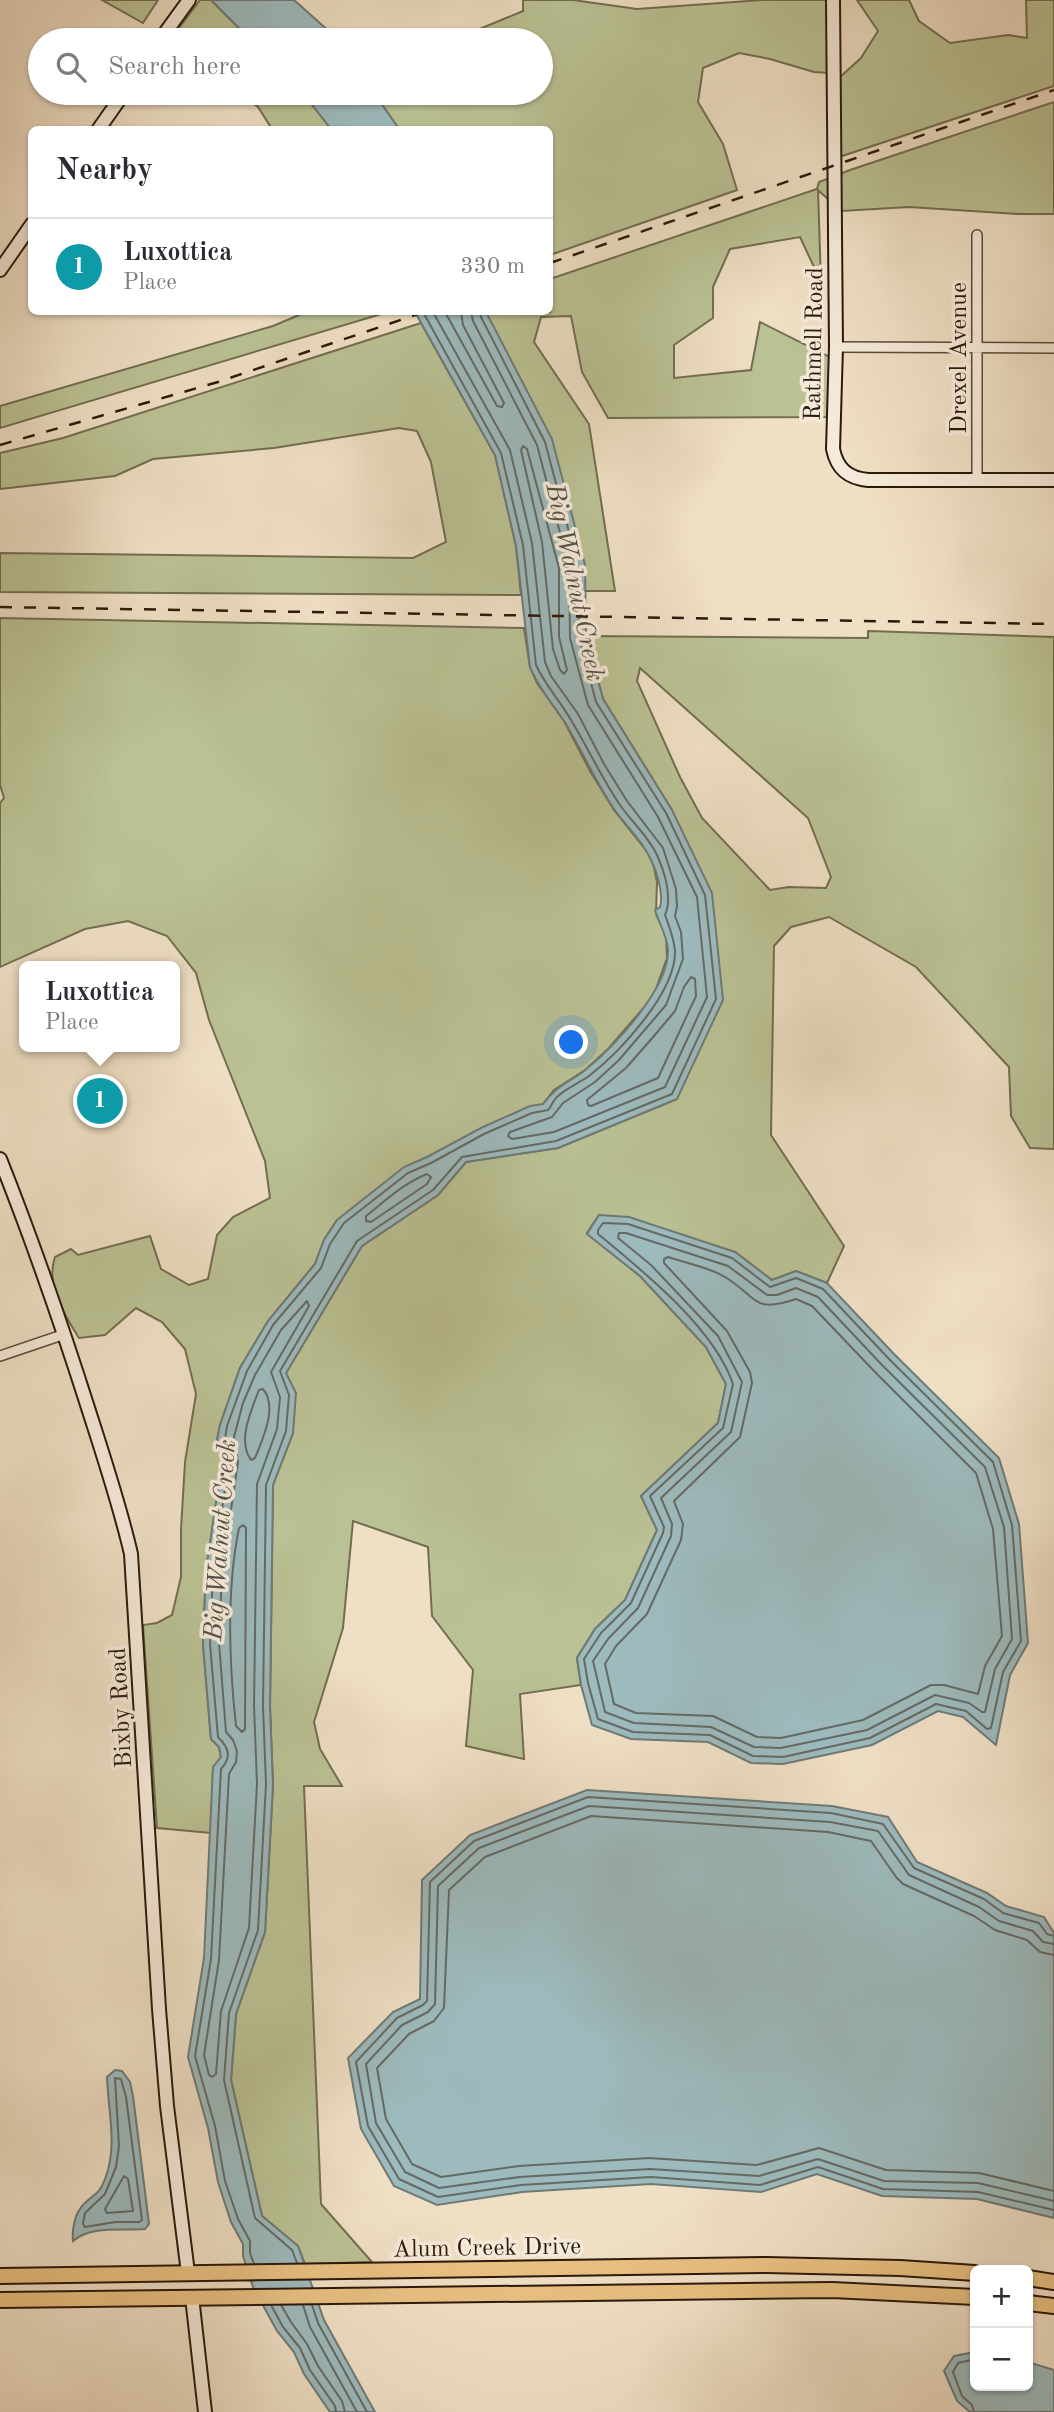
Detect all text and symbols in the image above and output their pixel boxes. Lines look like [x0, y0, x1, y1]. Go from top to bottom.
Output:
search box [28, 28, 553, 105]
icon: search [52, 48, 90, 86]
text: Search here [108, 54, 241, 80]
text: Nearby [56, 156, 153, 186]
text: Luxottica [123, 240, 233, 266]
text: 1 [72, 255, 86, 278]
text: 330 m [460, 255, 525, 278]
street label: Rathmell Road [802, 267, 828, 421]
text: Place [123, 271, 177, 294]
street label: Drexel Avenue [948, 282, 972, 434]
water label: Big Walnut Creek [540, 480, 608, 684]
popup [19, 961, 180, 1052]
text: Luxottica [45, 980, 154, 1006]
text: Place [45, 1011, 99, 1034]
your location [554, 1025, 588, 1059]
pin: 1 [77, 1075, 123, 1127]
water label: Big Walnut Creek [201, 1439, 241, 1643]
street label: Bixby Road [107, 1647, 137, 1769]
street label: Alum Creek Drive [393, 2235, 581, 2263]
map controls [970, 2265, 1033, 2391]
button: + [970, 2265, 1033, 2328]
button: − [970, 2328, 1033, 2391]

